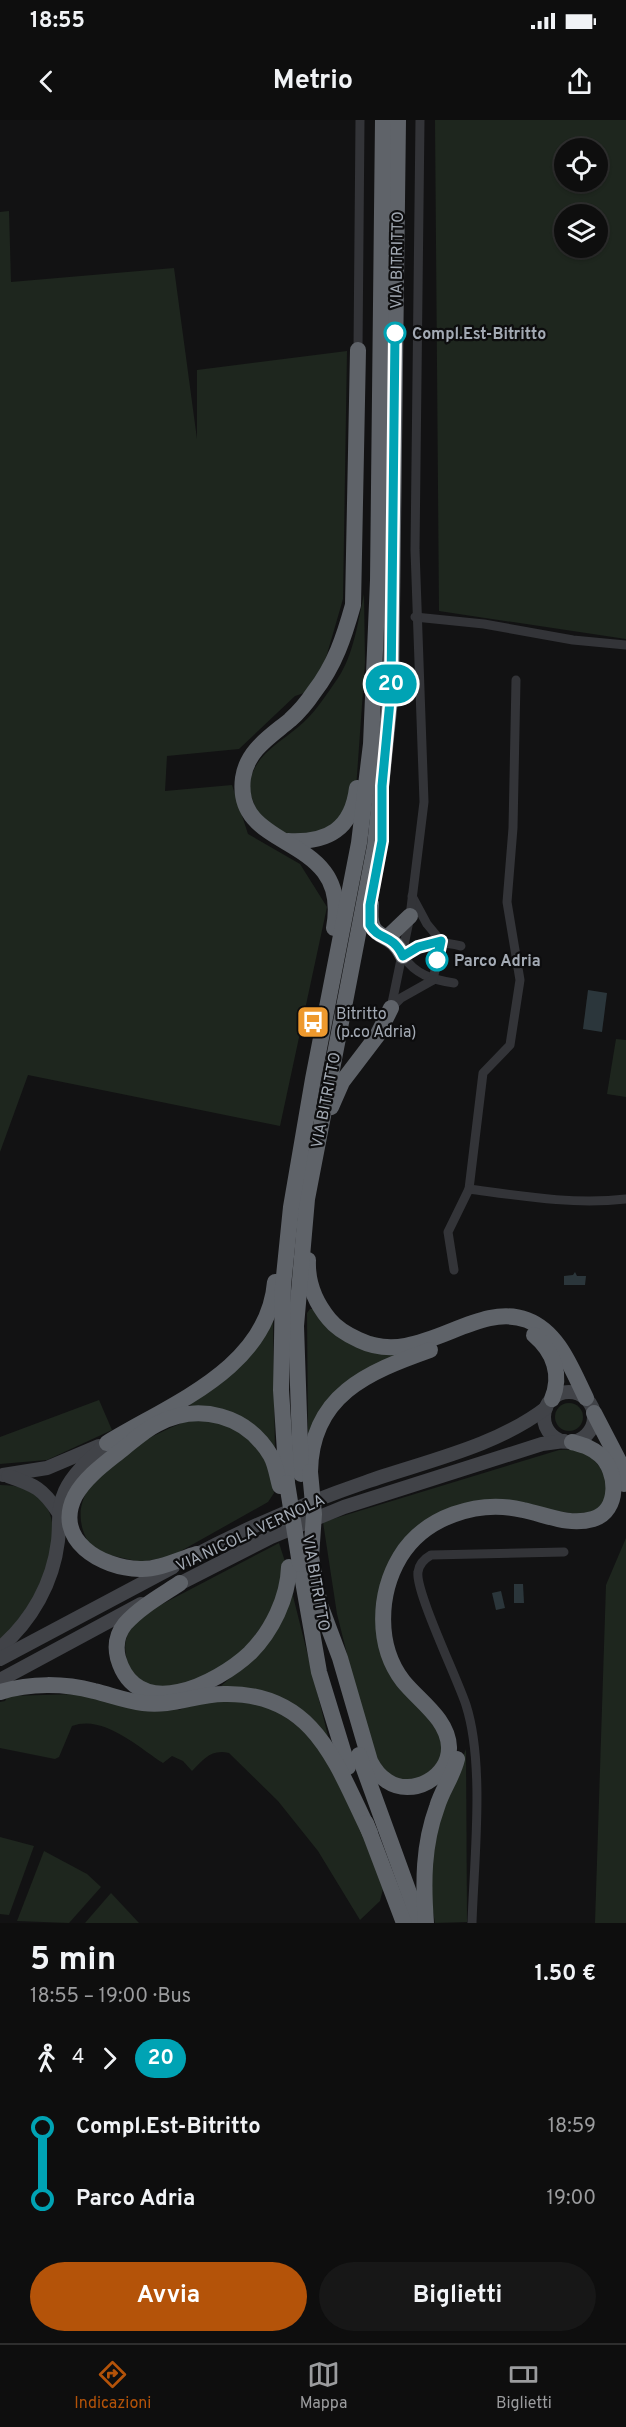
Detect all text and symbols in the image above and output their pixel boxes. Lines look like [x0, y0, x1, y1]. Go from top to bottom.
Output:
text: 18:55 [30, 8, 85, 35]
text: Metrio [273, 64, 353, 98]
icon: back [30, 65, 63, 98]
icon: share [563, 65, 596, 98]
map controls [554, 138, 608, 258]
button: locate [554, 138, 608, 192]
button: layers [554, 204, 608, 258]
street label: VIA BITRITTO [387, 211, 409, 309]
marker: Compl.Est-Bitritto [384, 322, 406, 344]
place label: Compl.Est-Bitritto [412, 325, 546, 345]
line badge: 20 [364, 664, 418, 704]
text: 20 [378, 671, 404, 698]
marker: Parco Adria [426, 949, 448, 971]
place label: Parco Adria [454, 952, 541, 972]
bus stop icon: Bitritto (p.co Adria) [295, 1004, 331, 1040]
place label: Bitritto (p.co Adria) [336, 1005, 417, 1043]
street label: VIA BITRITTO [308, 1051, 346, 1150]
street label: VIA NICOLA VERNOLA [173, 1490, 329, 1577]
street label: VIA BITRITTO [297, 1534, 333, 1633]
text: 5 min [30, 1940, 116, 1982]
text: 1.50 € [534, 1961, 596, 1988]
text: 18:55 – 19:00 · Bus [30, 1984, 191, 2010]
icon: walk [30, 2042, 63, 2075]
icon: forward [93, 2042, 126, 2075]
text: 4 [72, 2045, 84, 2071]
text: 20 [147, 2045, 174, 2072]
text: Compl.Est-Bitritto [76, 2114, 261, 2141]
text: 18:59 [548, 2114, 596, 2140]
text: Parco Adria [76, 2186, 195, 2213]
text: 19:00 [547, 2186, 596, 2212]
button: Avvia [30, 2262, 307, 2331]
button: Biglietti [319, 2262, 596, 2331]
tab: Indicazioni [74, 2358, 151, 2414]
tab: Mappa [300, 2358, 347, 2414]
tab: Biglietti [496, 2358, 552, 2414]

